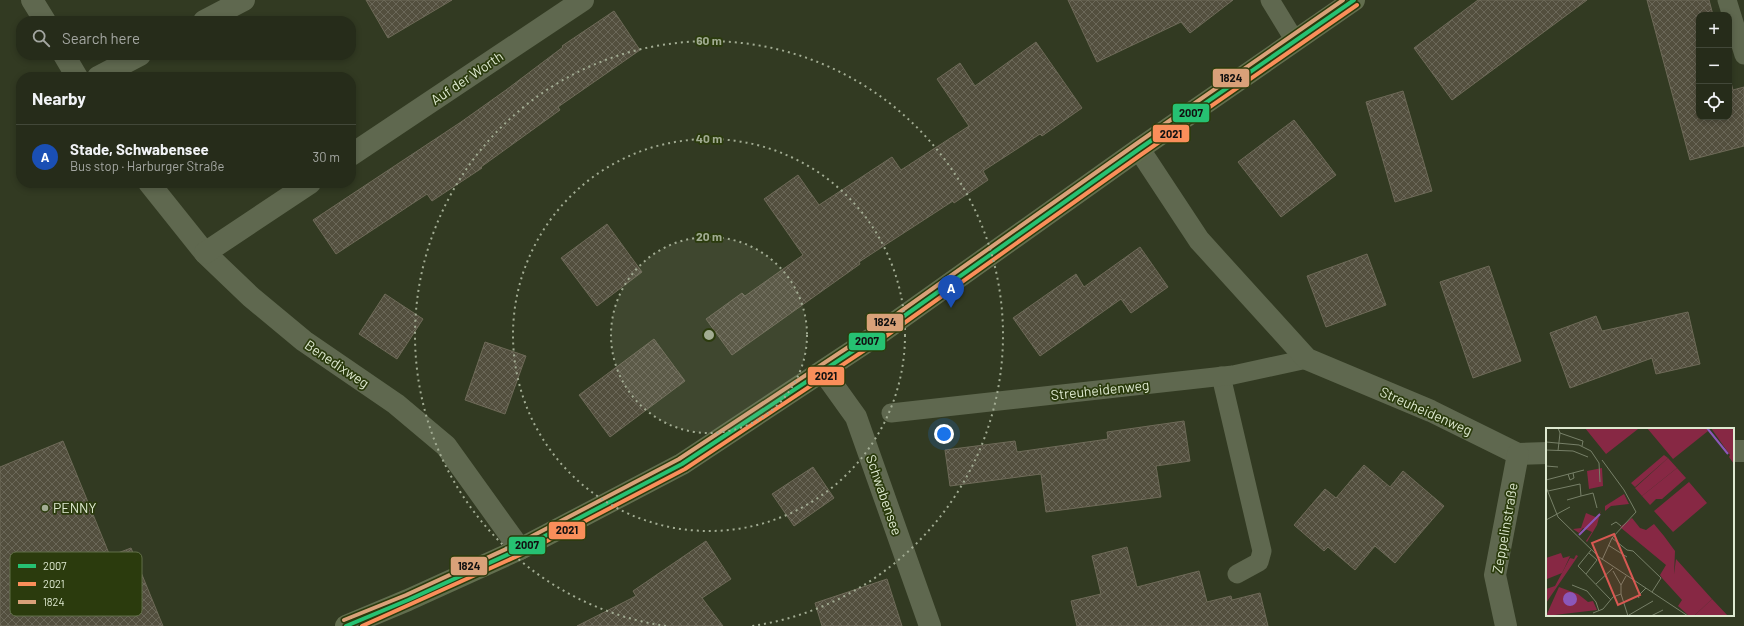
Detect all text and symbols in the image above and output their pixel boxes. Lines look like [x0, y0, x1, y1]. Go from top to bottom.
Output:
map controls [1696, 12, 1732, 120]
button: + [1696, 12, 1732, 48]
search box [16, 16, 356, 60]
icon: search [30, 27, 52, 49]
text: Search here [62, 29, 140, 47]
text: 60 m [696, 33, 722, 47]
street label: Auf der Worth [427, 47, 506, 108]
button: − [1696, 48, 1732, 84]
line badge: 1824 [1212, 68, 1250, 88]
text: 1824 [1220, 71, 1243, 84]
button: locate [1696, 84, 1732, 120]
text: Nearby [32, 88, 86, 108]
line badge: 2007 [1172, 103, 1210, 123]
text: 2007 [1179, 106, 1204, 119]
line badge: 2021 [1152, 124, 1190, 143]
text: 2021 [1160, 127, 1182, 140]
text: 40 m [696, 131, 722, 145]
text: Stade, Schwabensee [70, 140, 209, 158]
text: A [41, 149, 49, 165]
text: 30 m [313, 149, 340, 165]
text: Bus stop · Harburger Straße [70, 158, 224, 174]
text: 20 m [696, 229, 722, 243]
pin: A [938, 275, 964, 308]
line badge: 1824 [866, 313, 904, 332]
text: 1824 [874, 315, 897, 328]
centre of rings [702, 328, 716, 342]
line badge: 2007 [848, 332, 886, 351]
text: 2007 [855, 334, 880, 347]
street label: Benedixweg [302, 336, 373, 391]
line badge: 2021 [807, 366, 845, 386]
text: 2021 [815, 369, 837, 382]
street label: Streuheidenweg [1050, 376, 1150, 403]
street label: Streuheidenweg [1377, 383, 1475, 438]
your location [934, 424, 954, 444]
inset map [1546, 428, 1734, 616]
street label: Schwabensee [863, 452, 906, 537]
street label: Zeppelinstraße [1488, 481, 1521, 574]
place label: PENNY [53, 499, 96, 516]
marker: PENNY [40, 503, 50, 513]
line badge: 2021 [548, 521, 586, 540]
text: 2021 [556, 523, 578, 536]
line badge: 2007 [508, 536, 546, 555]
text: 2007 [515, 538, 540, 551]
legend [10, 552, 142, 616]
line badge: 1824 [450, 556, 488, 576]
text: 2007 [43, 559, 67, 572]
text: 1824 [458, 559, 481, 572]
text: 2021 [43, 577, 65, 590]
text: 1824 [43, 595, 65, 608]

